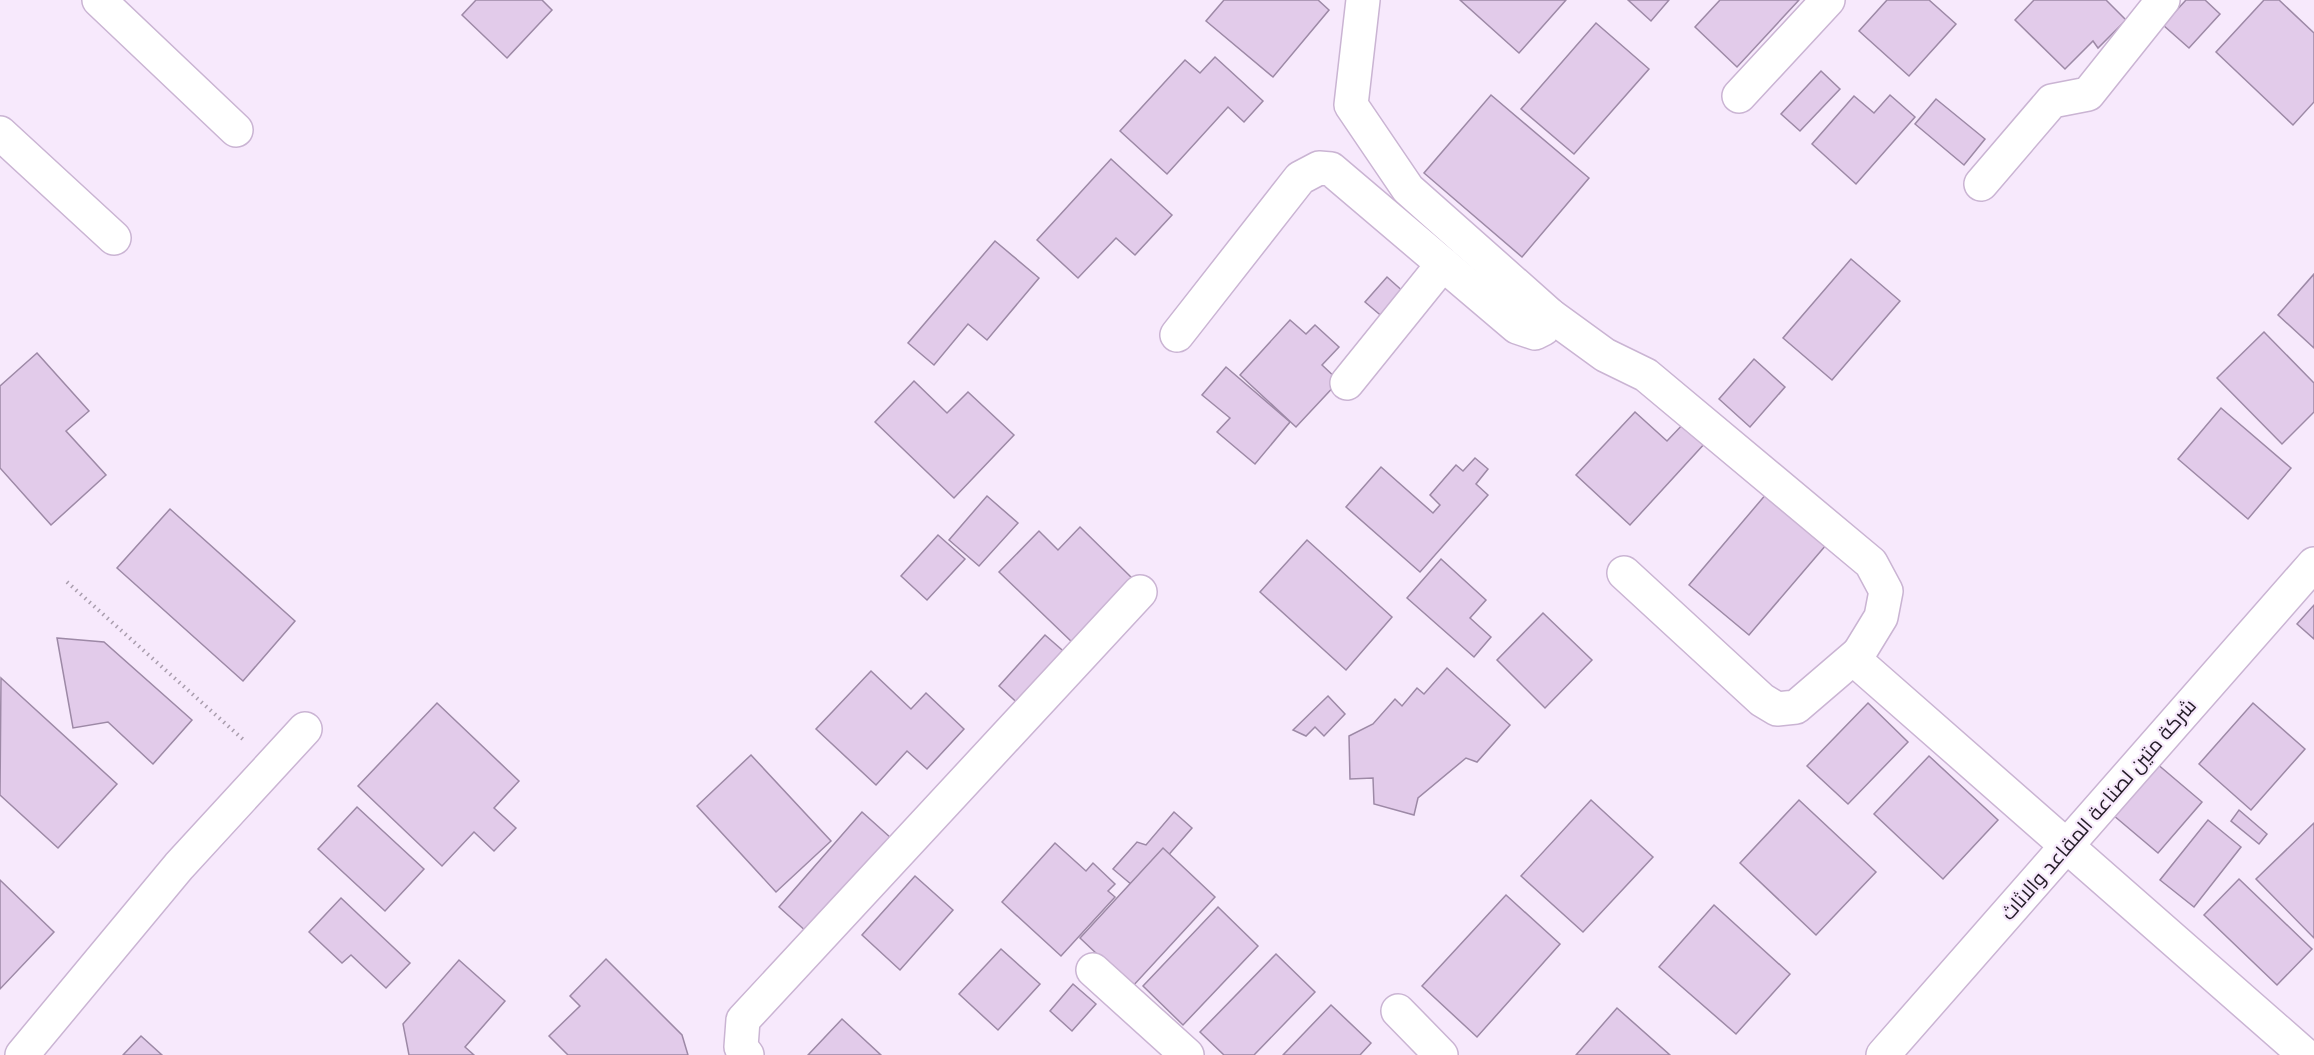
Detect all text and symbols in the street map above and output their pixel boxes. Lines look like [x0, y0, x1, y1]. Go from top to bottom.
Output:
street label: شركة متين لصناعة المقاعد والاثاث [1994, 693, 2202, 925]

